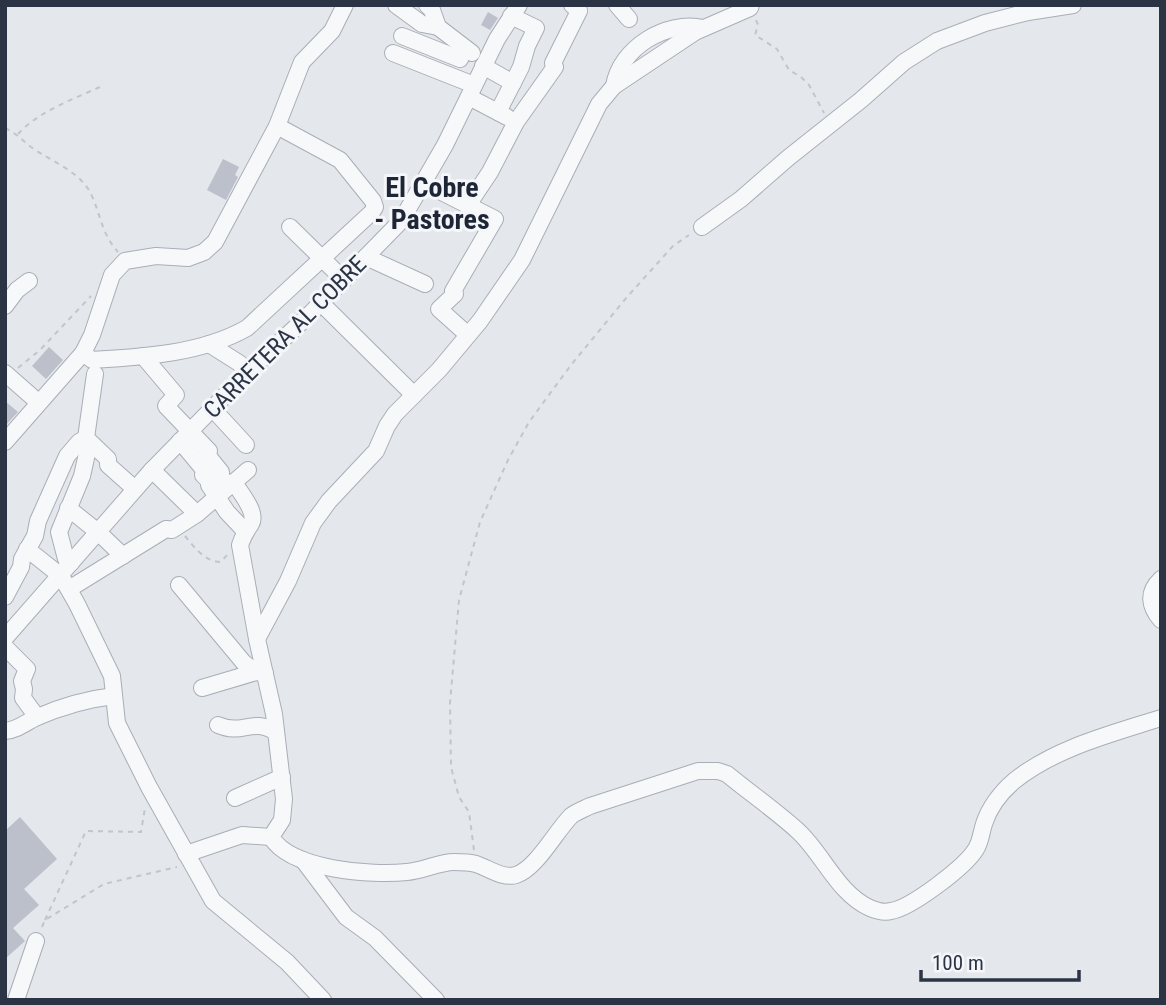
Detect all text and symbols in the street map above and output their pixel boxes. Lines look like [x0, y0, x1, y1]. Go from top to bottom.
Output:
district label: El Cobre - Pastores [374, 171, 490, 236]
street label: CARRETERA AL COBRE [198, 250, 372, 424]
scale bar [921, 939, 1078, 983]
text: 100 m [932, 951, 984, 975]

